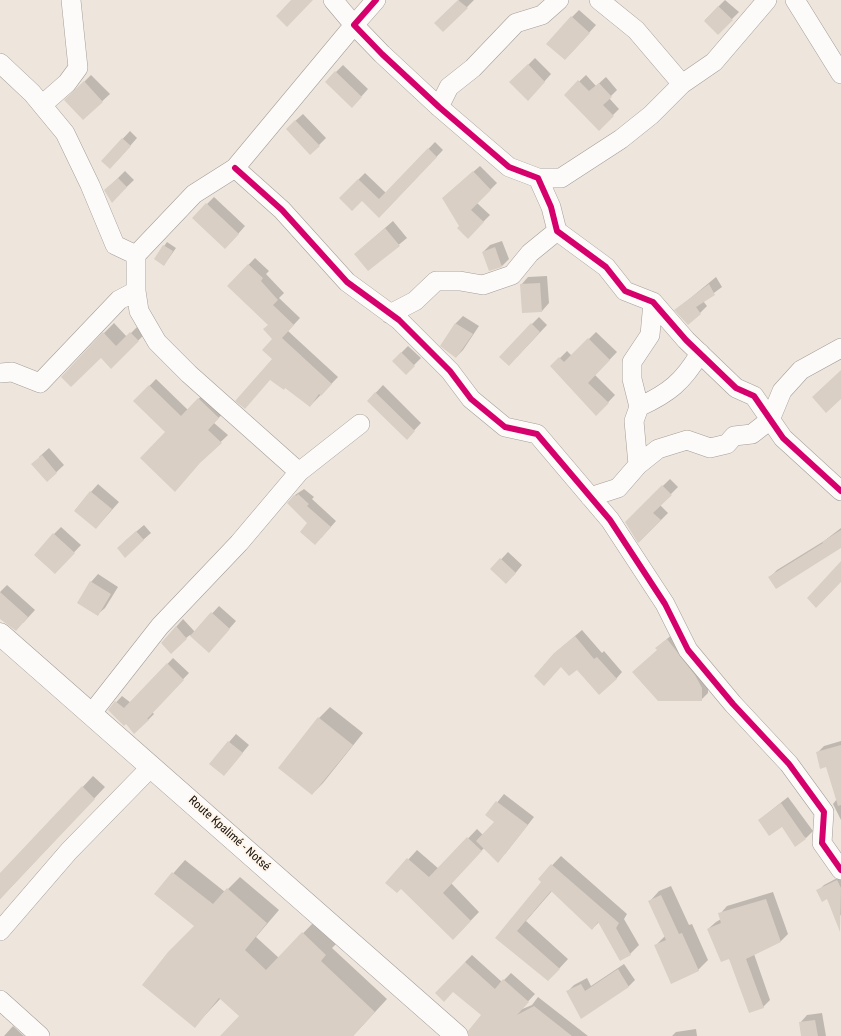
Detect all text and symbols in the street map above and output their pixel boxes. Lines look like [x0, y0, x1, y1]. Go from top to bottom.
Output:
street label: Route Kpalimé - Notsé [185, 794, 273, 874]

